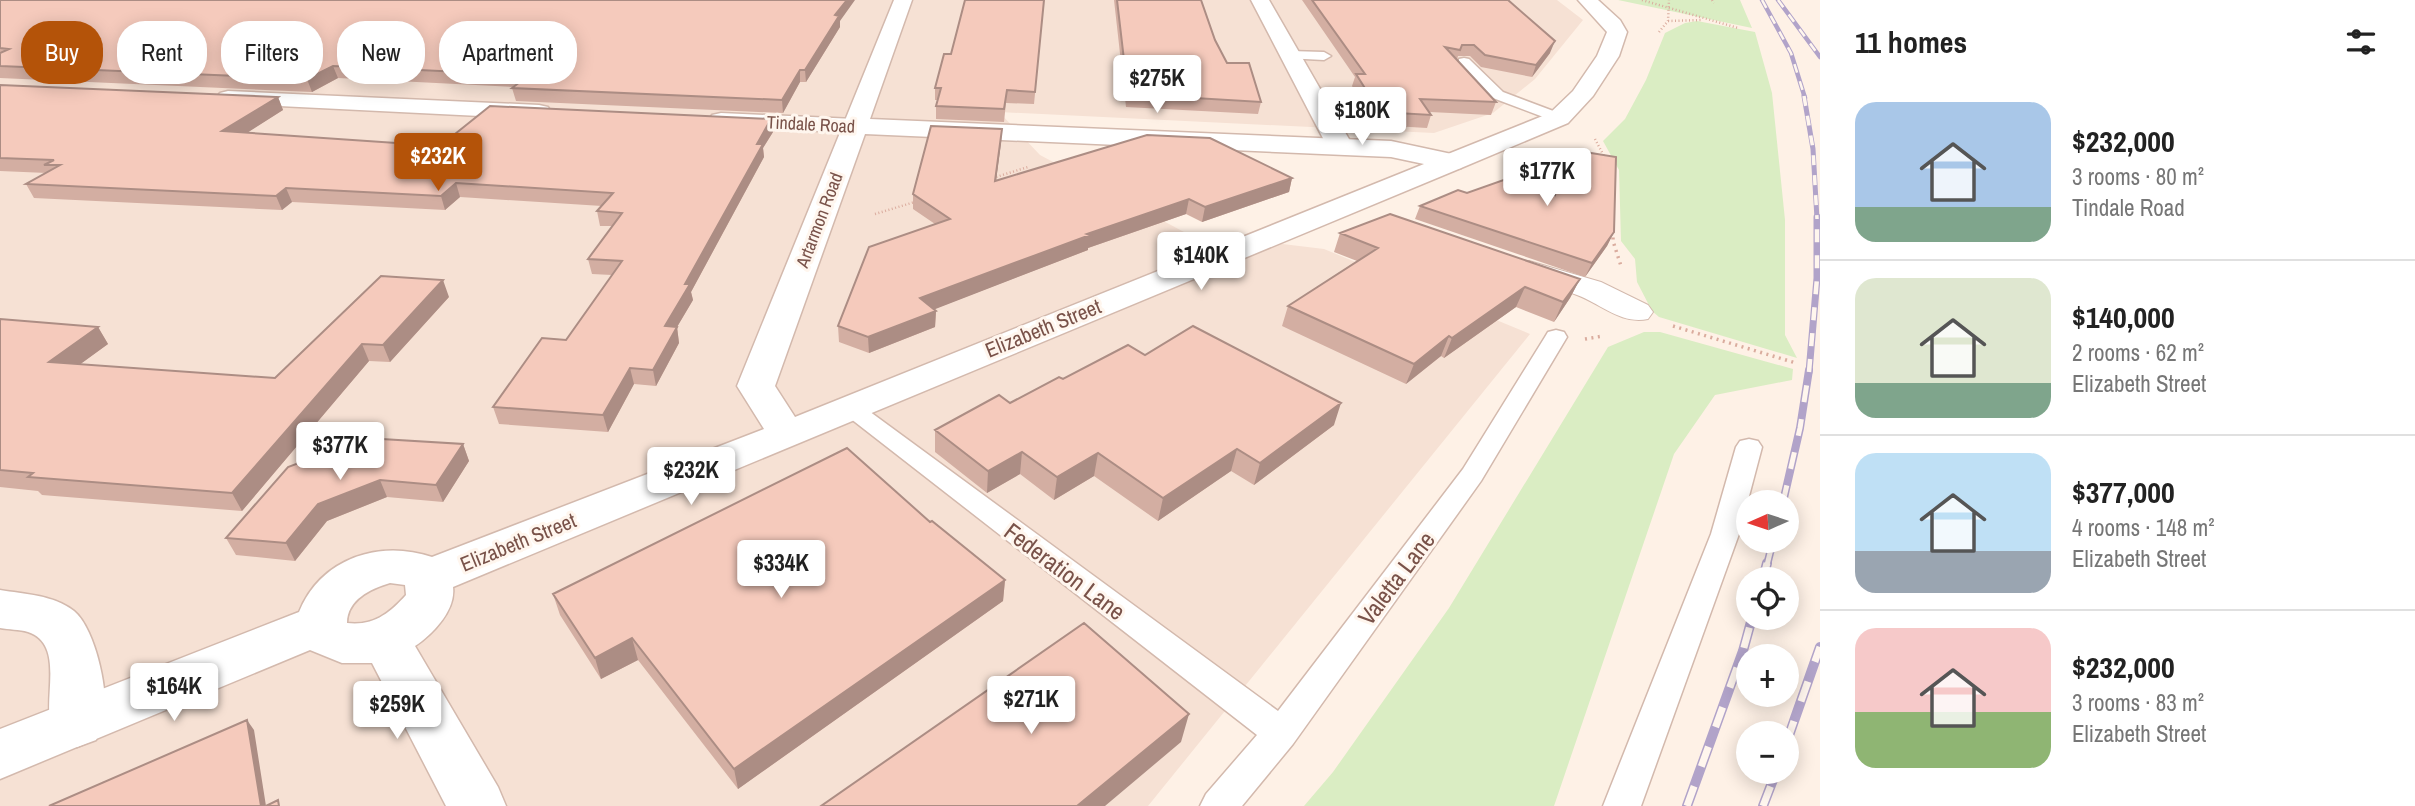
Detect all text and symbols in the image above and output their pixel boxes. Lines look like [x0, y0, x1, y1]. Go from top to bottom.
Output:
chip: Buy [21, 21, 103, 84]
chip: Rent [117, 21, 207, 84]
chip: Filters [221, 21, 323, 84]
chip: New [337, 21, 425, 84]
chip: Apartment [439, 21, 577, 84]
text: 11 homes [1855, 22, 1967, 62]
icon: filters [2342, 23, 2380, 61]
pin: $275K [1108, 55, 1206, 115]
text: $275K [1129, 62, 1185, 93]
pin: $180K [1313, 88, 1411, 147]
text: $180K [1334, 94, 1390, 125]
street label: Tindale Road [766, 109, 856, 139]
text: $232,000 [2072, 121, 2175, 161]
icon: home [1911, 130, 1995, 214]
pin: $232K [389, 134, 487, 193]
text: $232K [410, 140, 466, 171]
pin: $177K [1498, 148, 1596, 208]
text: $177K [1519, 155, 1575, 186]
text: 3 rooms · 80 m² [2072, 161, 2204, 192]
street label: Artarmon Road [789, 169, 849, 272]
text: Tindale Road [2072, 192, 2185, 223]
pin: $140K [1152, 232, 1250, 292]
text: $140K [1173, 239, 1229, 270]
street label: Elizabeth Street [981, 292, 1105, 364]
text: $140,000 [2072, 297, 2175, 337]
icon: home [1911, 306, 1995, 390]
text: 2 rooms · 62 m² [2072, 337, 2204, 368]
text: Elizabeth Street [2072, 368, 2206, 399]
pin: $377K [291, 422, 389, 482]
text: $377K [312, 429, 368, 460]
pin: $232K [642, 448, 740, 507]
text: $232K [663, 454, 719, 485]
text: $377,000 [2072, 472, 2175, 512]
icon: home [1911, 481, 1995, 565]
north arrow [1736, 490, 1799, 553]
map controls [1736, 490, 1799, 784]
street label: Elizabeth Street [456, 506, 580, 578]
text: 4 rooms · 148 m² [2072, 512, 2215, 543]
street label: Federation Lane [998, 515, 1132, 627]
street label: Valetta Lane [1350, 525, 1442, 631]
pin: $334K [732, 540, 830, 600]
text: Elizabeth Street [2072, 543, 2206, 574]
text: $334K [753, 547, 809, 578]
button: locate [1736, 567, 1799, 630]
button: + [1736, 644, 1799, 707]
text: $232,000 [2072, 647, 2175, 687]
icon: home [1911, 656, 1995, 740]
pin: $164K [125, 664, 223, 723]
text: $164K [146, 670, 202, 701]
pin: $271K [982, 676, 1080, 736]
pin: $259K [348, 682, 446, 741]
text: $271K [1003, 683, 1059, 714]
text: 3 rooms · 83 m² [2072, 687, 2204, 718]
text: $259K [369, 688, 425, 719]
text: Elizabeth Street [2072, 718, 2206, 749]
button: − [1736, 721, 1799, 784]

